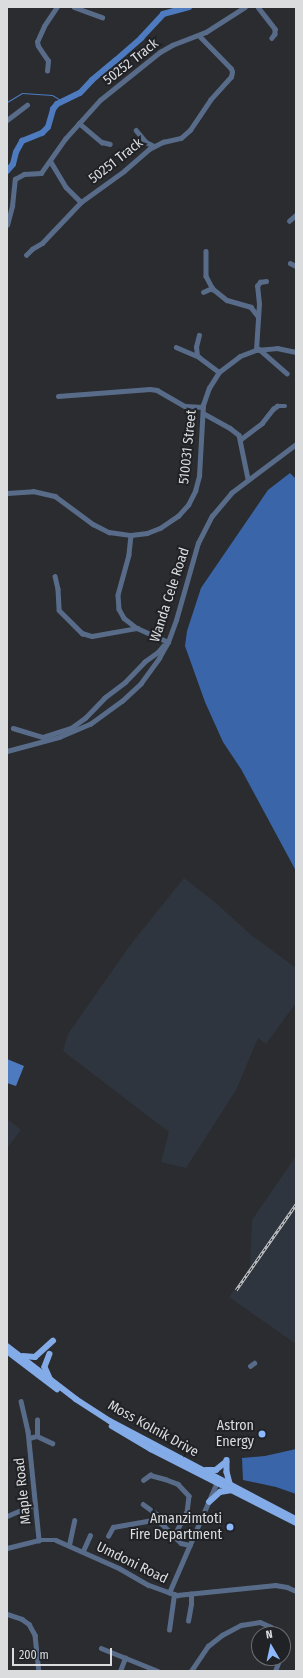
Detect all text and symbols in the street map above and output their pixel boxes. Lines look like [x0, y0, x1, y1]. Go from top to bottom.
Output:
street label: 50252 Track [100, 35, 162, 89]
street label: 50251 Track [86, 135, 146, 187]
street label: 510031 Street [176, 409, 200, 485]
street label: Wanda Cele Road [147, 546, 193, 644]
street label: Moss Kolnik Drive [105, 1397, 201, 1461]
place label: Astron Energy [216, 1418, 254, 1450]
marker: Astron Energy [257, 1429, 267, 1439]
street label: Maple Road [11, 1457, 35, 1525]
place label: Amanzimtoti Fire Department [130, 1511, 222, 1544]
marker: Amanzimtoti Fire Department [225, 1522, 235, 1532]
street label: Umdoni Road [94, 1539, 170, 1587]
north arrow [251, 1626, 291, 1666]
text: N [265, 1628, 273, 1642]
scale bar [14, 1640, 114, 1666]
text: 200 m [19, 1648, 49, 1662]

